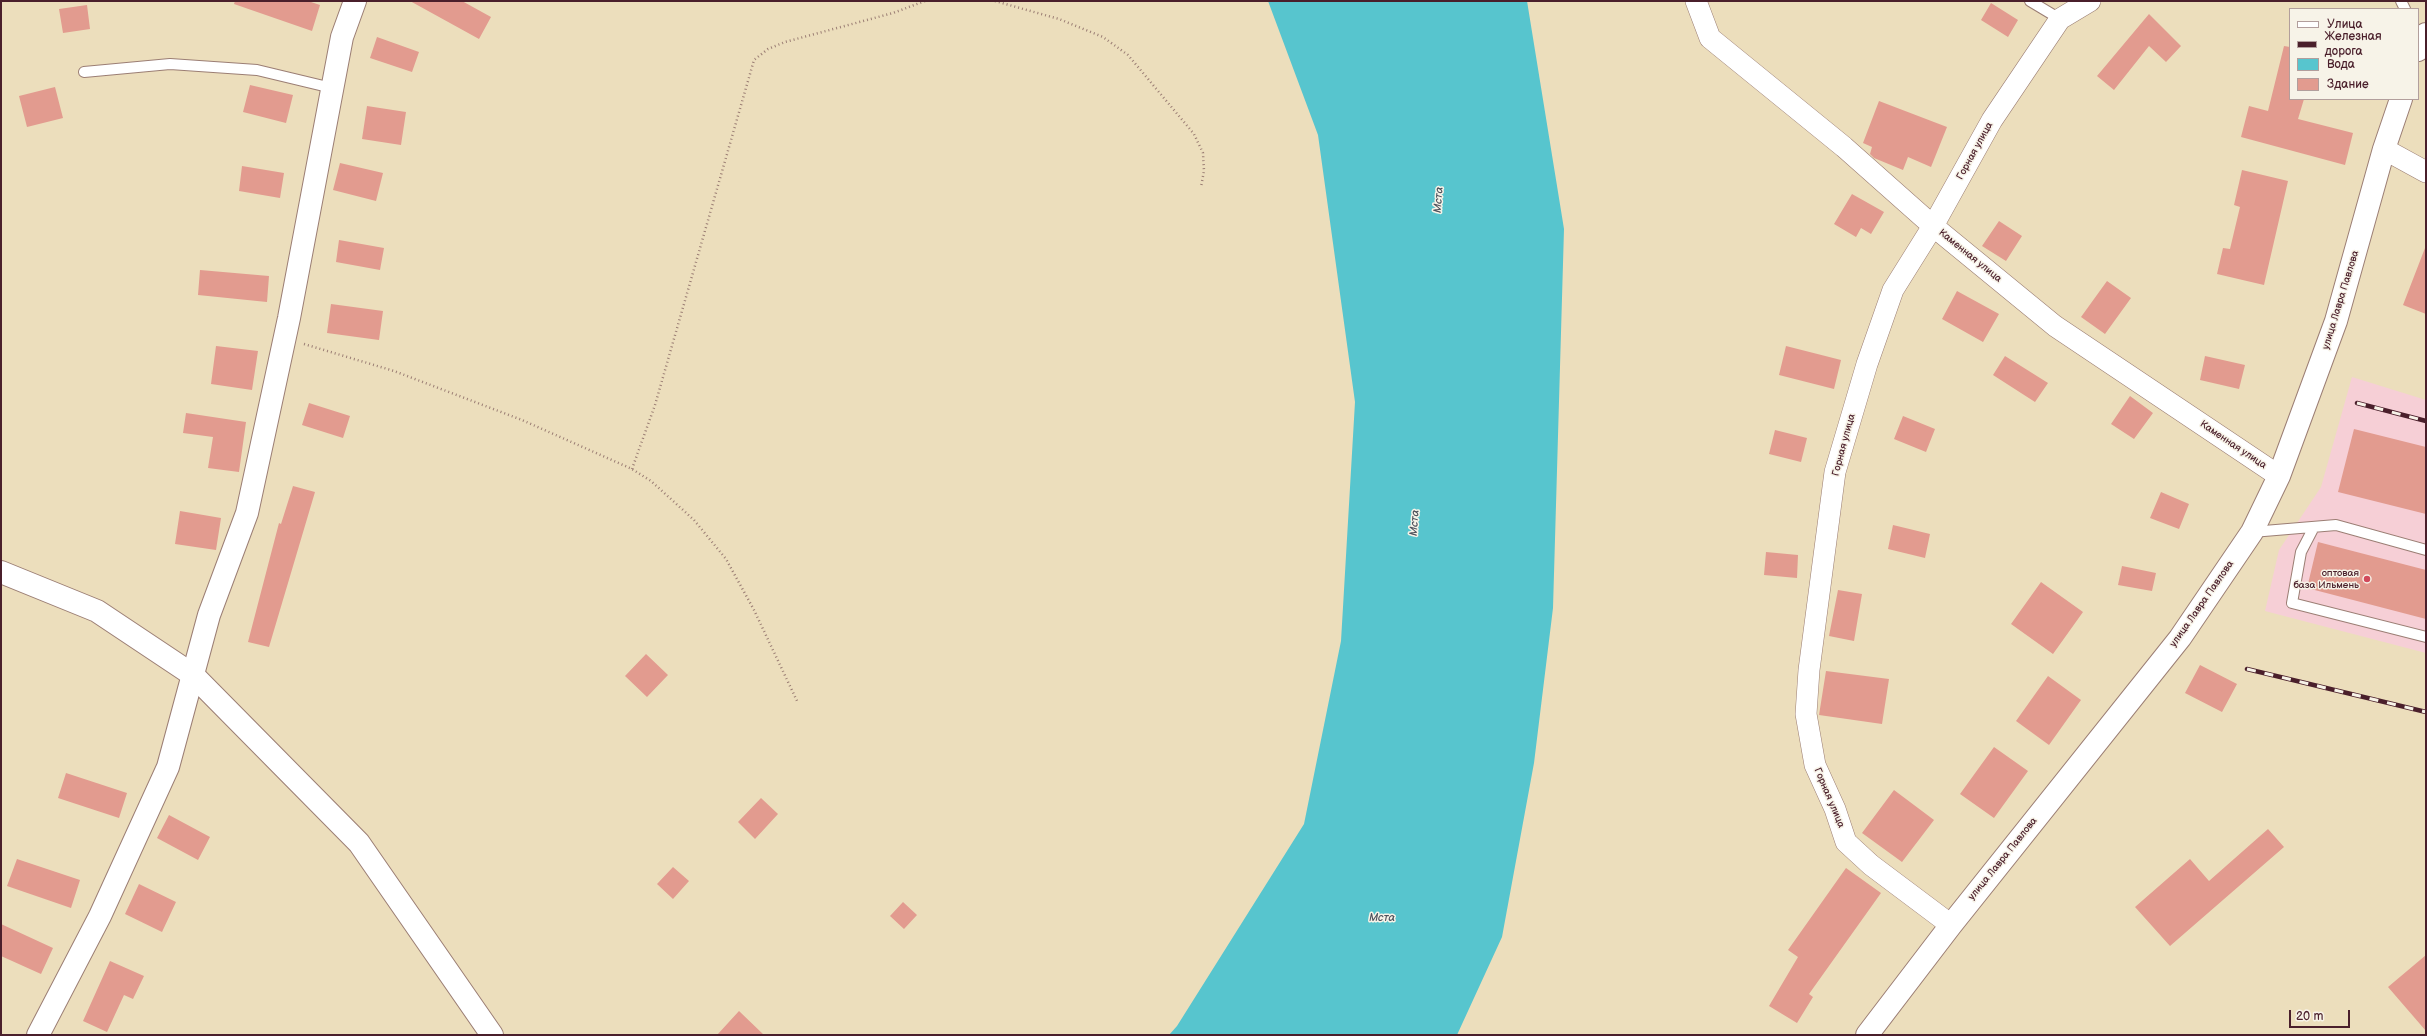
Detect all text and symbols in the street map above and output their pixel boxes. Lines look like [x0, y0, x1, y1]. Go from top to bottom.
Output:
legend [2289, 8, 2419, 100]
text: Улица [2327, 17, 2363, 32]
text: Железная дорога [2325, 29, 2382, 59]
text: Вода [2327, 57, 2355, 72]
text: Здание [2327, 77, 2369, 92]
street label: Горная улица [1954, 120, 1996, 182]
water label: Мста [1432, 186, 1446, 214]
street label: Каменная улица [1936, 227, 2004, 285]
street label: улица Лавра Павлова [2320, 249, 2362, 351]
street label: Горная улица [1830, 413, 1858, 477]
street label: Каменная улица [2197, 418, 2269, 472]
water label: Мста [1408, 509, 1422, 537]
street label: улица Лавра Павлова [2168, 558, 2236, 650]
place label: оптовая база Ильмень [2293, 567, 2359, 590]
marker: оптовая база Ильмень [2362, 574, 2372, 584]
street label: Горная улица [1811, 766, 1847, 830]
street label: улица Лавра Павлова [1966, 815, 2040, 903]
water label: Мста [1369, 911, 1395, 925]
scale bar [2291, 1002, 2352, 1028]
text: 20 m [2296, 1009, 2323, 1024]

